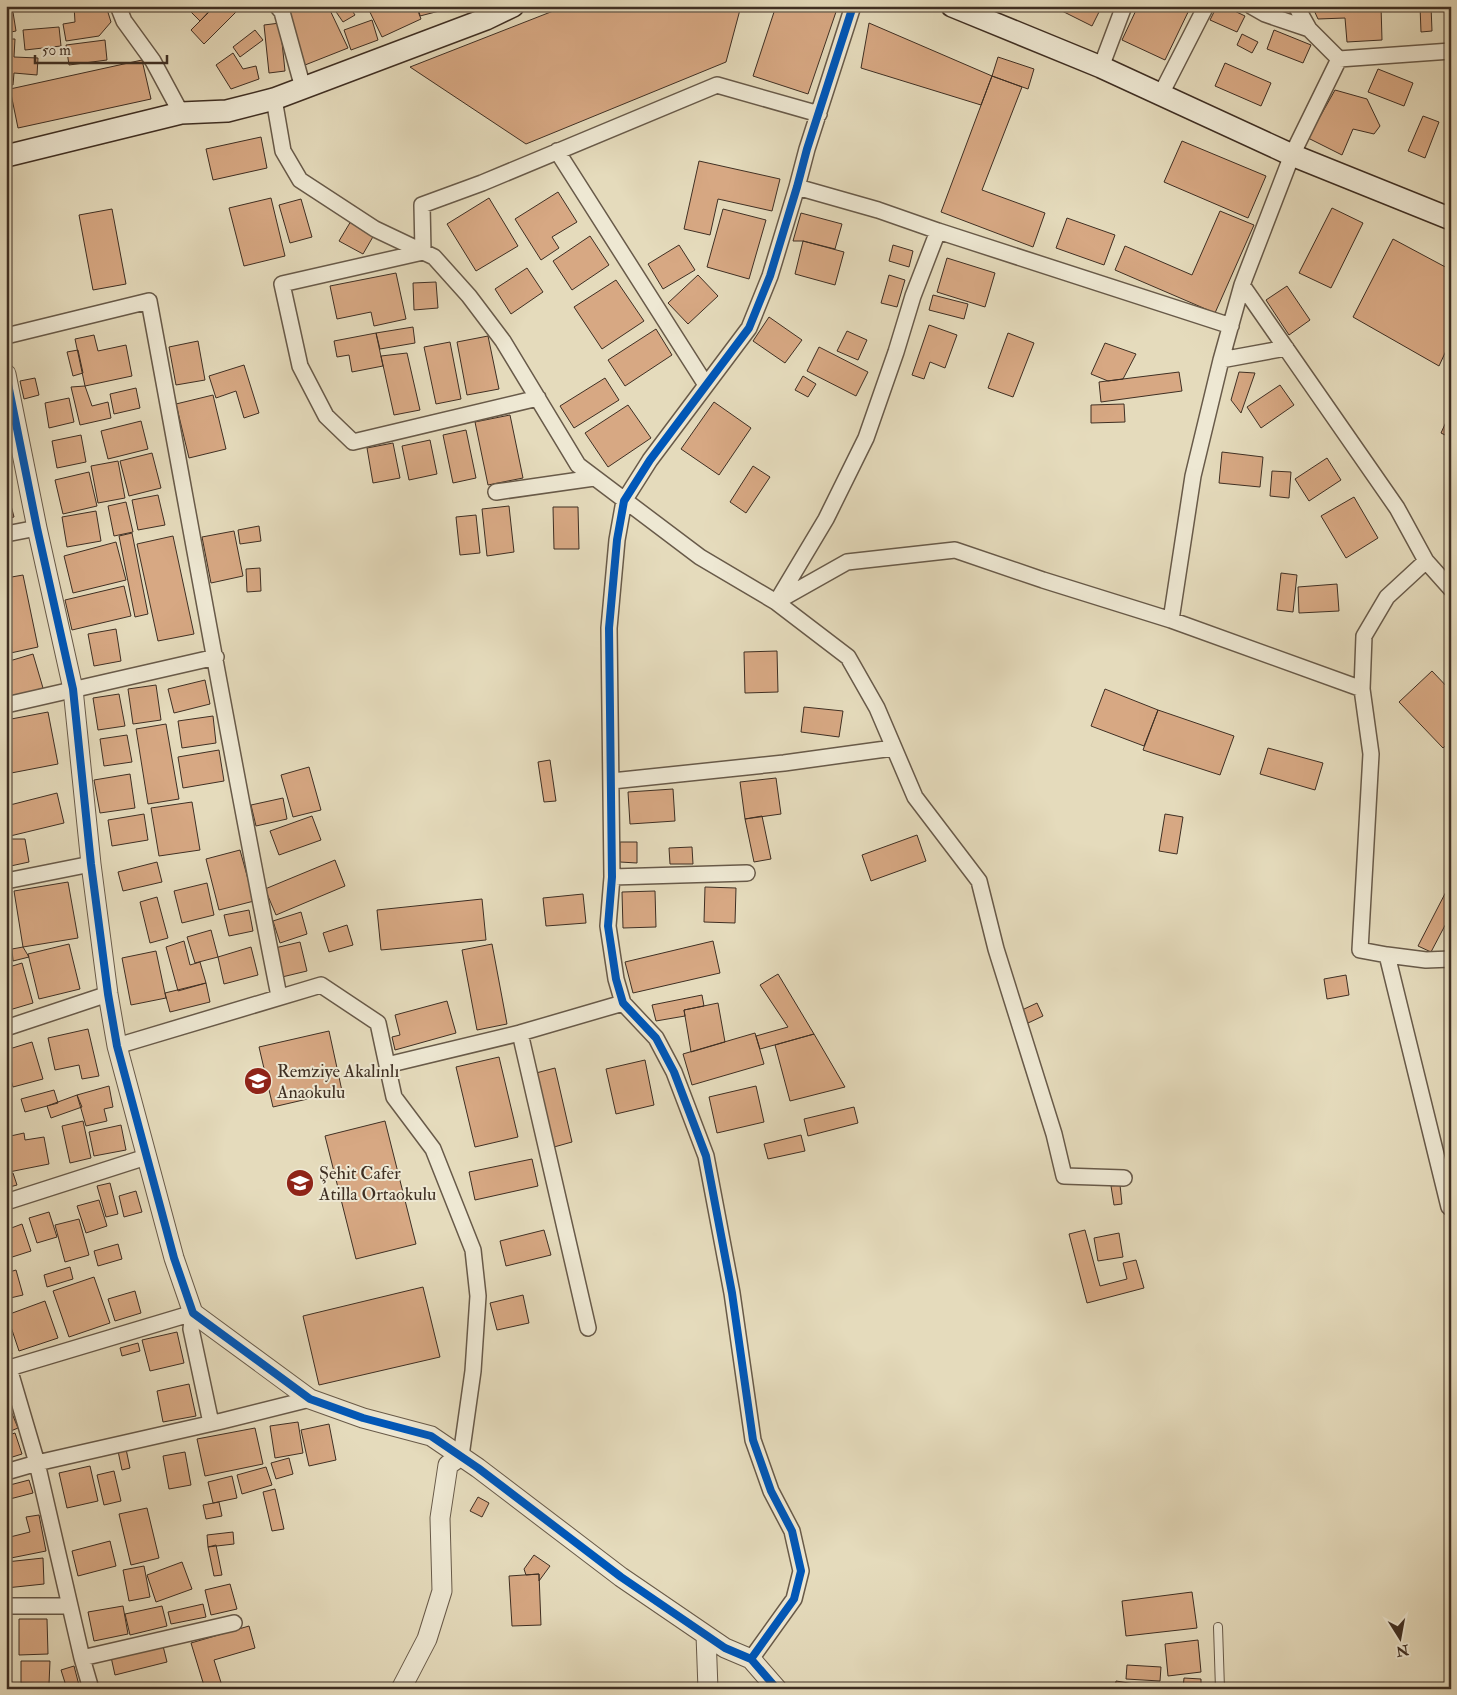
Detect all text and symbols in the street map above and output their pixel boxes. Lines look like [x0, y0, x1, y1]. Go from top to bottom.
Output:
scale bar [35, 32, 168, 64]
text: 50 m [42, 41, 71, 60]
place label: Remziye Akalınlı Anaokulu [276, 1060, 399, 1104]
school or university icon: Remziye Akalınlı Anaokulu [243, 1066, 273, 1096]
place label: Şehit Cafer Atilla Ortaokulu [318, 1162, 436, 1206]
school or university icon: Şehit Cafer Atilla Ortaokulu [285, 1168, 315, 1198]
north arrow [1374, 1612, 1424, 1662]
text: N [1394, 1641, 1411, 1660]

